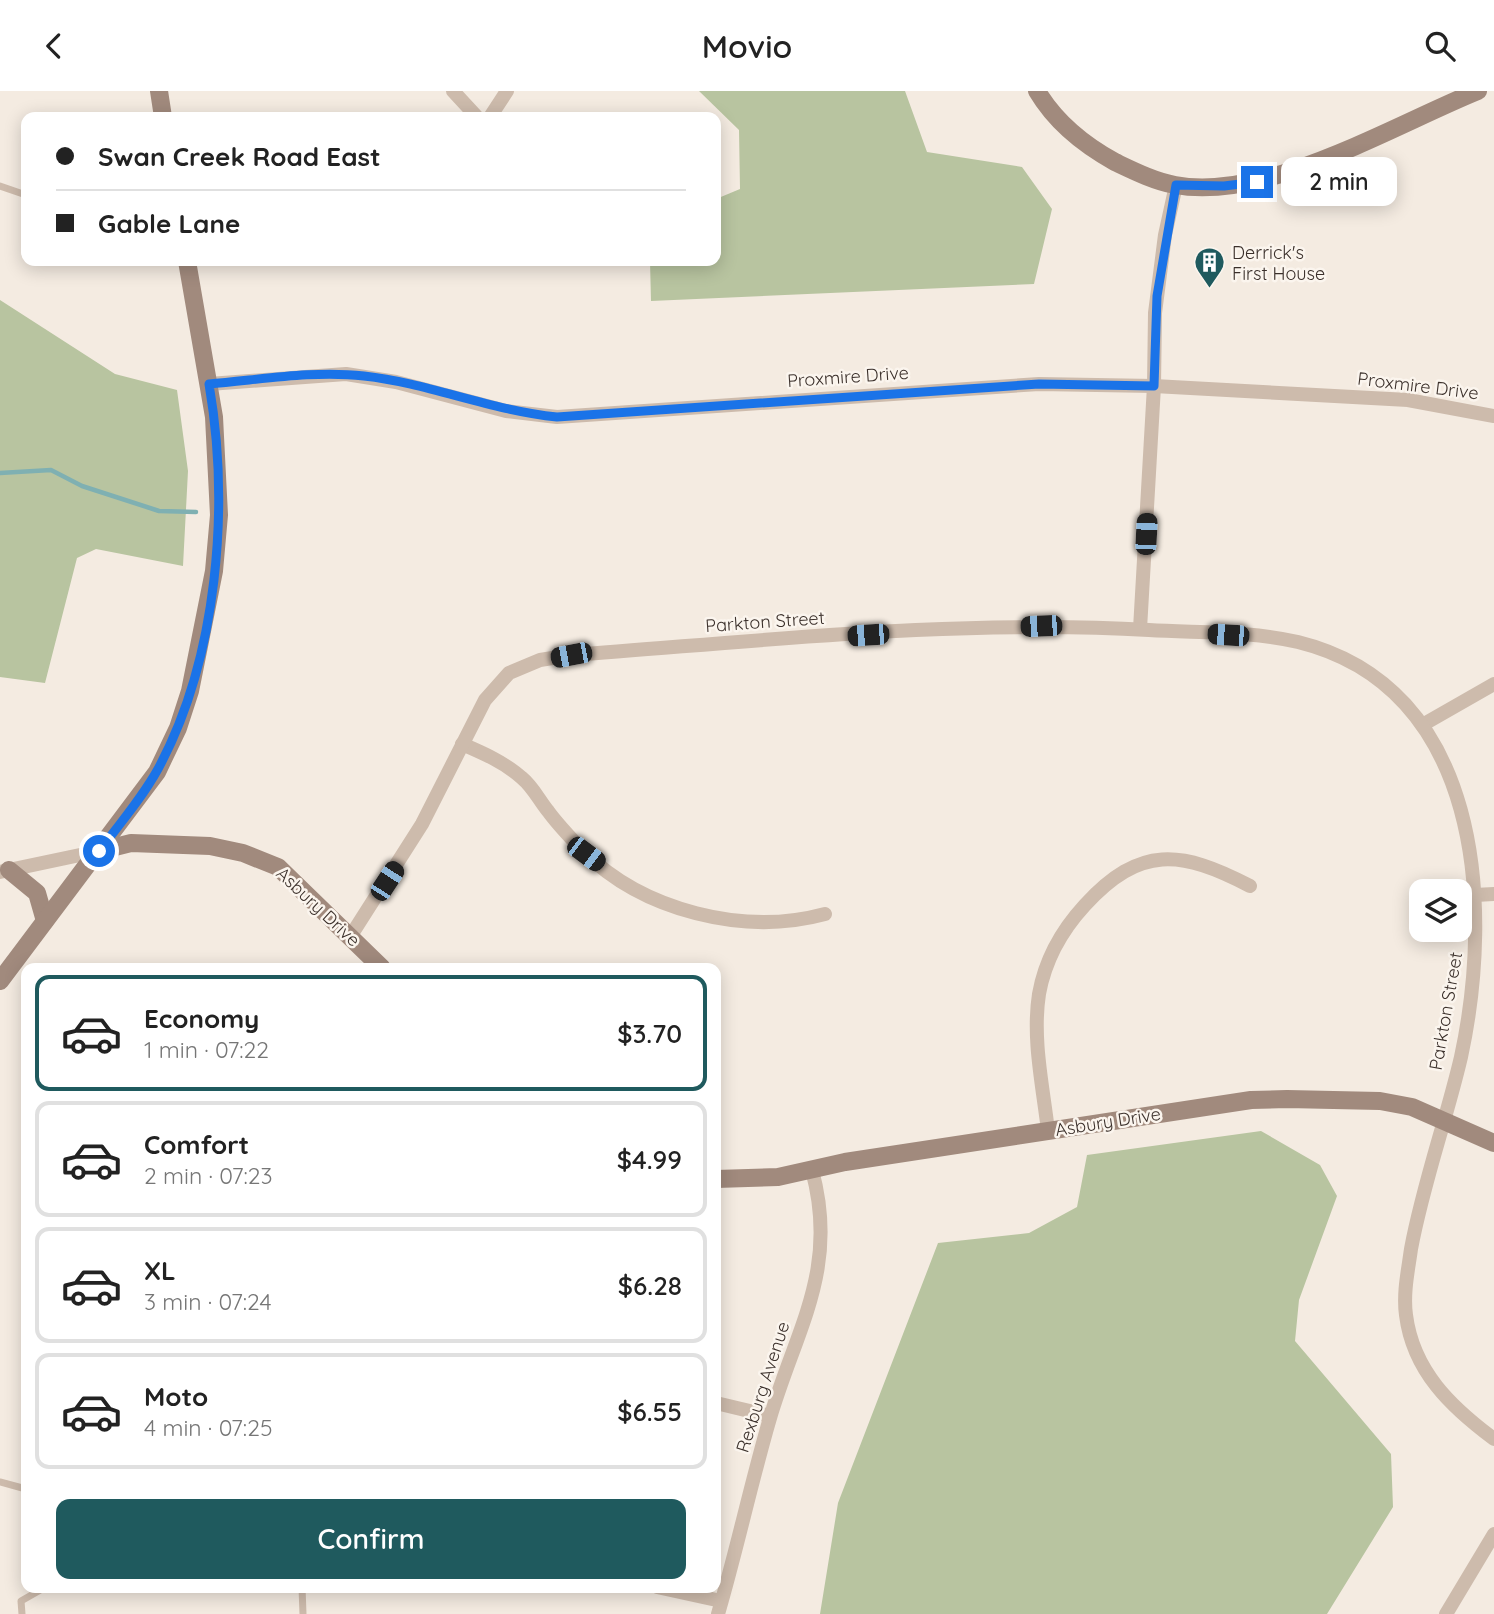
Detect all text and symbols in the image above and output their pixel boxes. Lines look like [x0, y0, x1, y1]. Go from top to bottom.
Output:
text: Movio [702, 26, 792, 66]
icon: back [35, 27, 73, 65]
icon: search [1421, 27, 1459, 65]
text: Swan Creek Road East [98, 140, 381, 173]
callout: 2 min [1282, 157, 1397, 207]
route end [1241, 166, 1273, 198]
text: 2 min [1309, 167, 1369, 196]
text: Gable Lane [98, 207, 240, 240]
place label: Derrick's First House [1232, 241, 1325, 285]
building icon: Derrick's First House [1192, 246, 1226, 290]
street label: Proxmire Drive [786, 361, 910, 392]
street label: Proxmire Drive [1356, 367, 1480, 404]
car [1135, 512, 1158, 556]
street label: Parkton Street [705, 606, 825, 637]
car [1020, 615, 1063, 637]
car [847, 623, 890, 647]
car [1207, 623, 1250, 647]
car [549, 641, 594, 669]
car [563, 833, 610, 875]
route start [83, 835, 115, 867]
car [367, 858, 408, 904]
street label: Asbury Drive [272, 862, 365, 951]
map controls [1409, 879, 1472, 942]
button: layers [1409, 879, 1472, 942]
street label: Parkton Street [1424, 950, 1467, 1072]
icon: car [60, 1002, 123, 1065]
text: Economy [144, 1002, 259, 1035]
text: $3.70 [617, 1017, 682, 1050]
text: 1 min · 07:22 [144, 1035, 269, 1064]
street label: Asbury Drive [1053, 1102, 1162, 1141]
icon: car [60, 1128, 123, 1191]
text: Comfort [144, 1128, 249, 1161]
text: $4.99 [617, 1143, 682, 1176]
text: 2 min · 07:23 [144, 1161, 273, 1190]
icon: car [60, 1254, 123, 1317]
text: XL [144, 1254, 176, 1287]
text: $6.28 [618, 1269, 682, 1302]
text: 3 min · 07:24 [144, 1287, 272, 1316]
street label: Rexburg Avenue [731, 1319, 795, 1455]
icon: car [60, 1380, 123, 1443]
text: Moto [144, 1380, 208, 1413]
text: $6.55 [617, 1395, 682, 1428]
text: 4 min · 07:25 [144, 1413, 272, 1442]
button: Confirm [56, 1499, 686, 1579]

